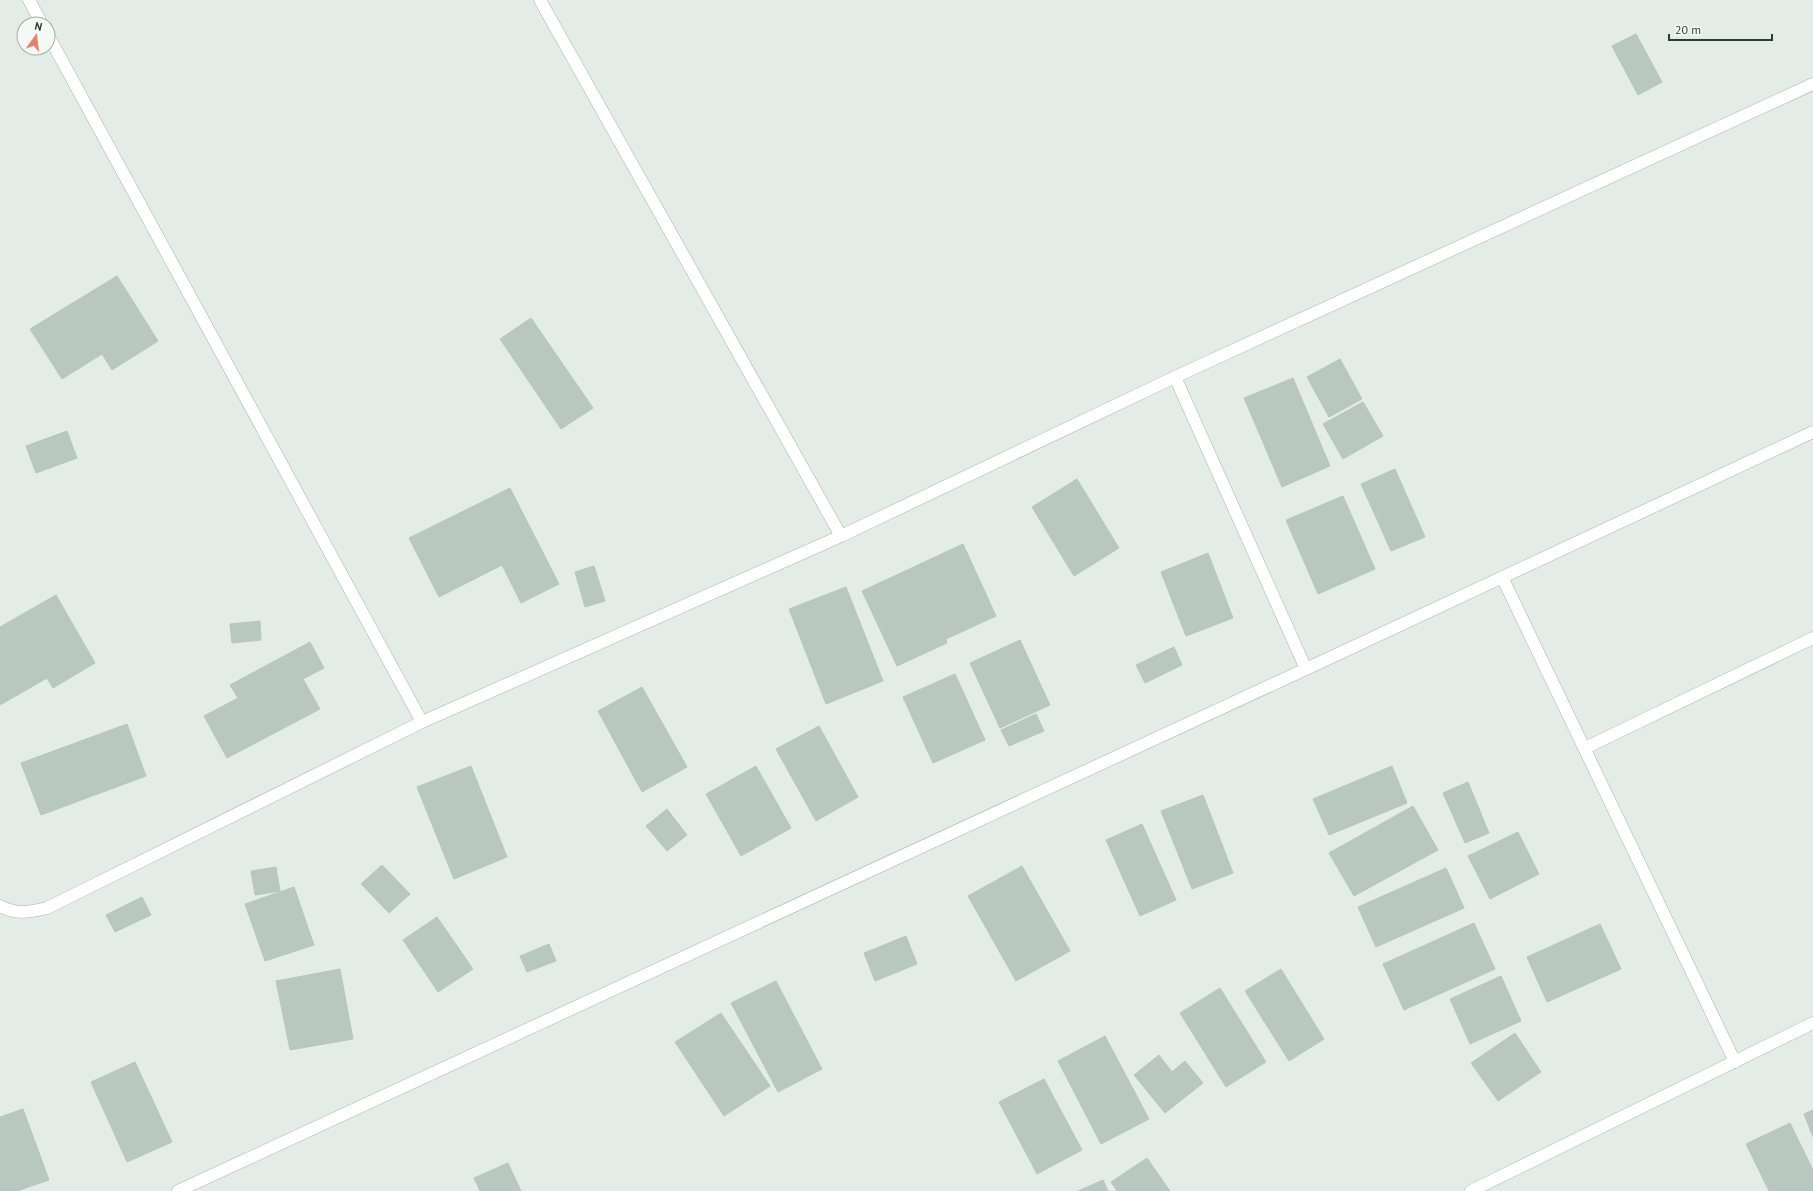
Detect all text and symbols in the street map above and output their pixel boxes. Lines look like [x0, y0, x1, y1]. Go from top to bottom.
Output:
north arrow [16, 16, 56, 56]
scale bar [1669, 16, 1772, 42]
text: N [33, 19, 44, 34]
text: 20 m [1675, 22, 1701, 37]

